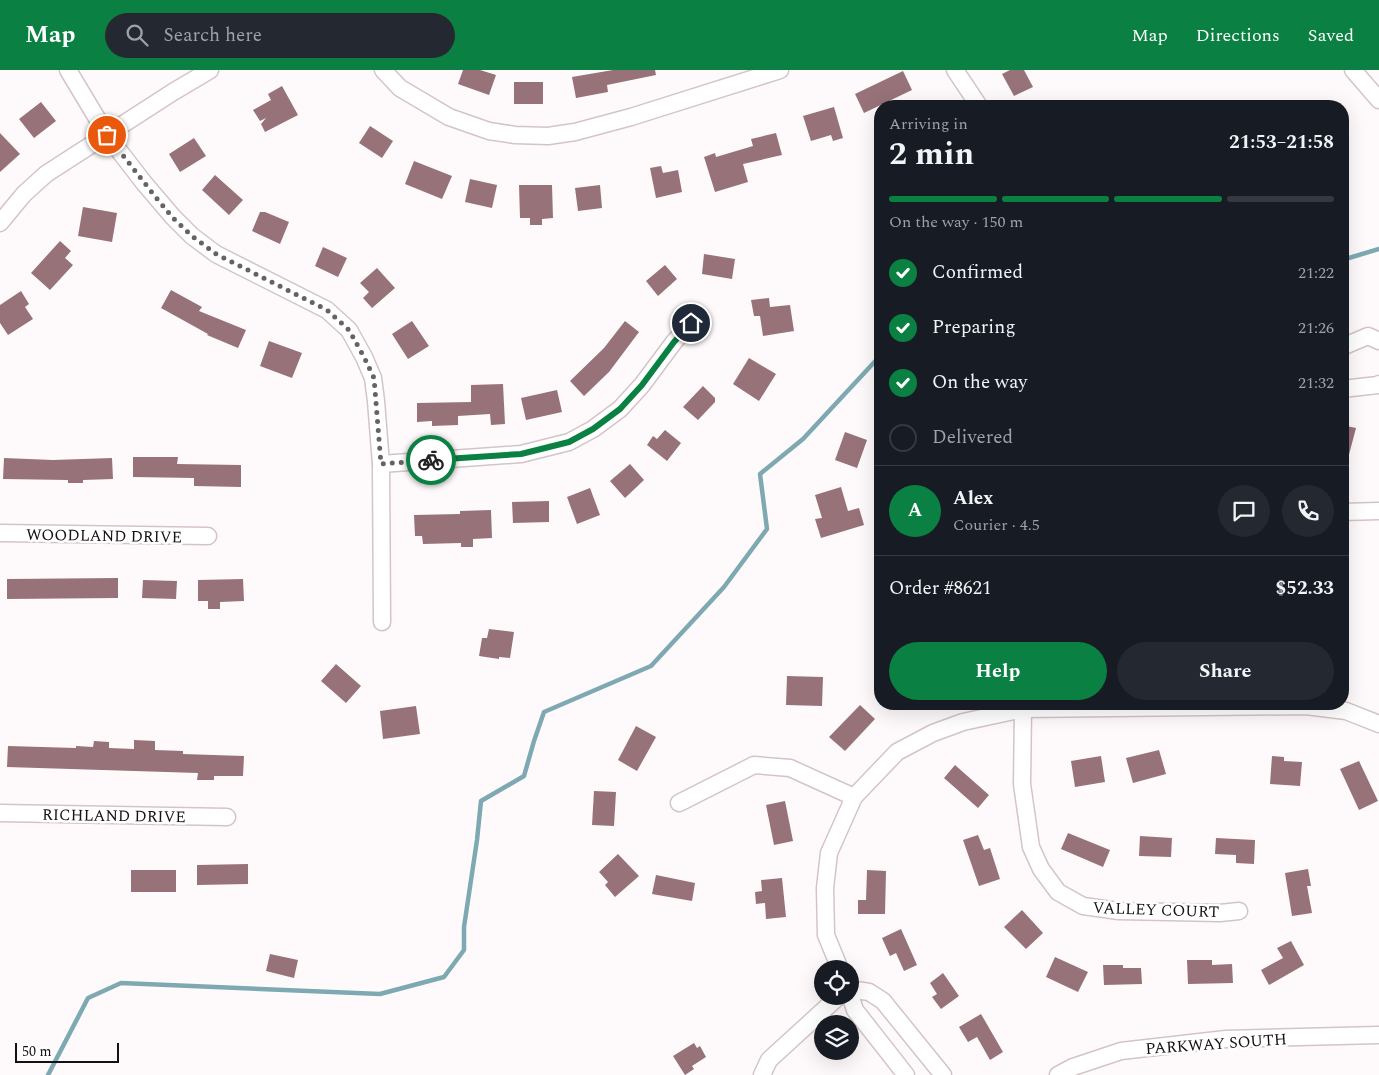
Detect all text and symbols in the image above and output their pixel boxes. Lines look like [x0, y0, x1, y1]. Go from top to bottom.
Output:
search box [105, 13, 455, 58]
text: Map [25, 17, 75, 53]
icon: search [123, 21, 151, 49]
text: Search here [163, 21, 262, 50]
text: Map [1132, 22, 1168, 49]
text: Directions [1196, 22, 1280, 49]
text: Saved [1308, 22, 1354, 49]
text: Arriving in [889, 112, 968, 136]
pin [86, 114, 128, 156]
icon: bag [93, 121, 121, 149]
text: 21:53–21:58 [1229, 128, 1334, 157]
text: 2 min [889, 130, 974, 179]
text: On the way · 150 m [889, 210, 1023, 234]
text: Confirmed [932, 258, 1023, 287]
icon: check [889, 259, 917, 287]
text: 21:22 [1298, 261, 1334, 285]
pin [670, 302, 712, 344]
icon: home [677, 309, 705, 337]
text: Preparing [932, 313, 1016, 342]
icon: check [889, 314, 917, 342]
text: 21:26 [1298, 316, 1334, 340]
text: On the way [932, 368, 1028, 397]
icon: check [889, 369, 917, 397]
text: 21:32 [1298, 371, 1334, 395]
text: Delivered [932, 423, 1013, 452]
courier [406, 435, 456, 485]
icon: bike [417, 446, 445, 474]
text: Alex [953, 484, 994, 513]
button: chat [1218, 485, 1270, 537]
button: phone [1282, 485, 1334, 537]
text: A [908, 496, 922, 525]
text: Courier · 4.5 [953, 513, 1040, 537]
street label: WOODLAND DRIVE [26, 523, 182, 549]
text: Order #8621 [889, 574, 992, 603]
text: $52.33 [1276, 574, 1334, 603]
button: Help [889, 642, 1107, 700]
button: Share [1117, 642, 1334, 700]
street label: RICHLAND DRIVE [42, 803, 186, 829]
street label: VALLEY COURT [1092, 896, 1220, 924]
map controls [814, 960, 859, 1060]
button: locate [814, 960, 859, 1005]
button: layers [814, 1015, 859, 1060]
street label: PARKWAY SOUTH [1144, 1027, 1288, 1061]
scale bar [15, 1040, 119, 1063]
text: 50 m [22, 1041, 52, 1062]

